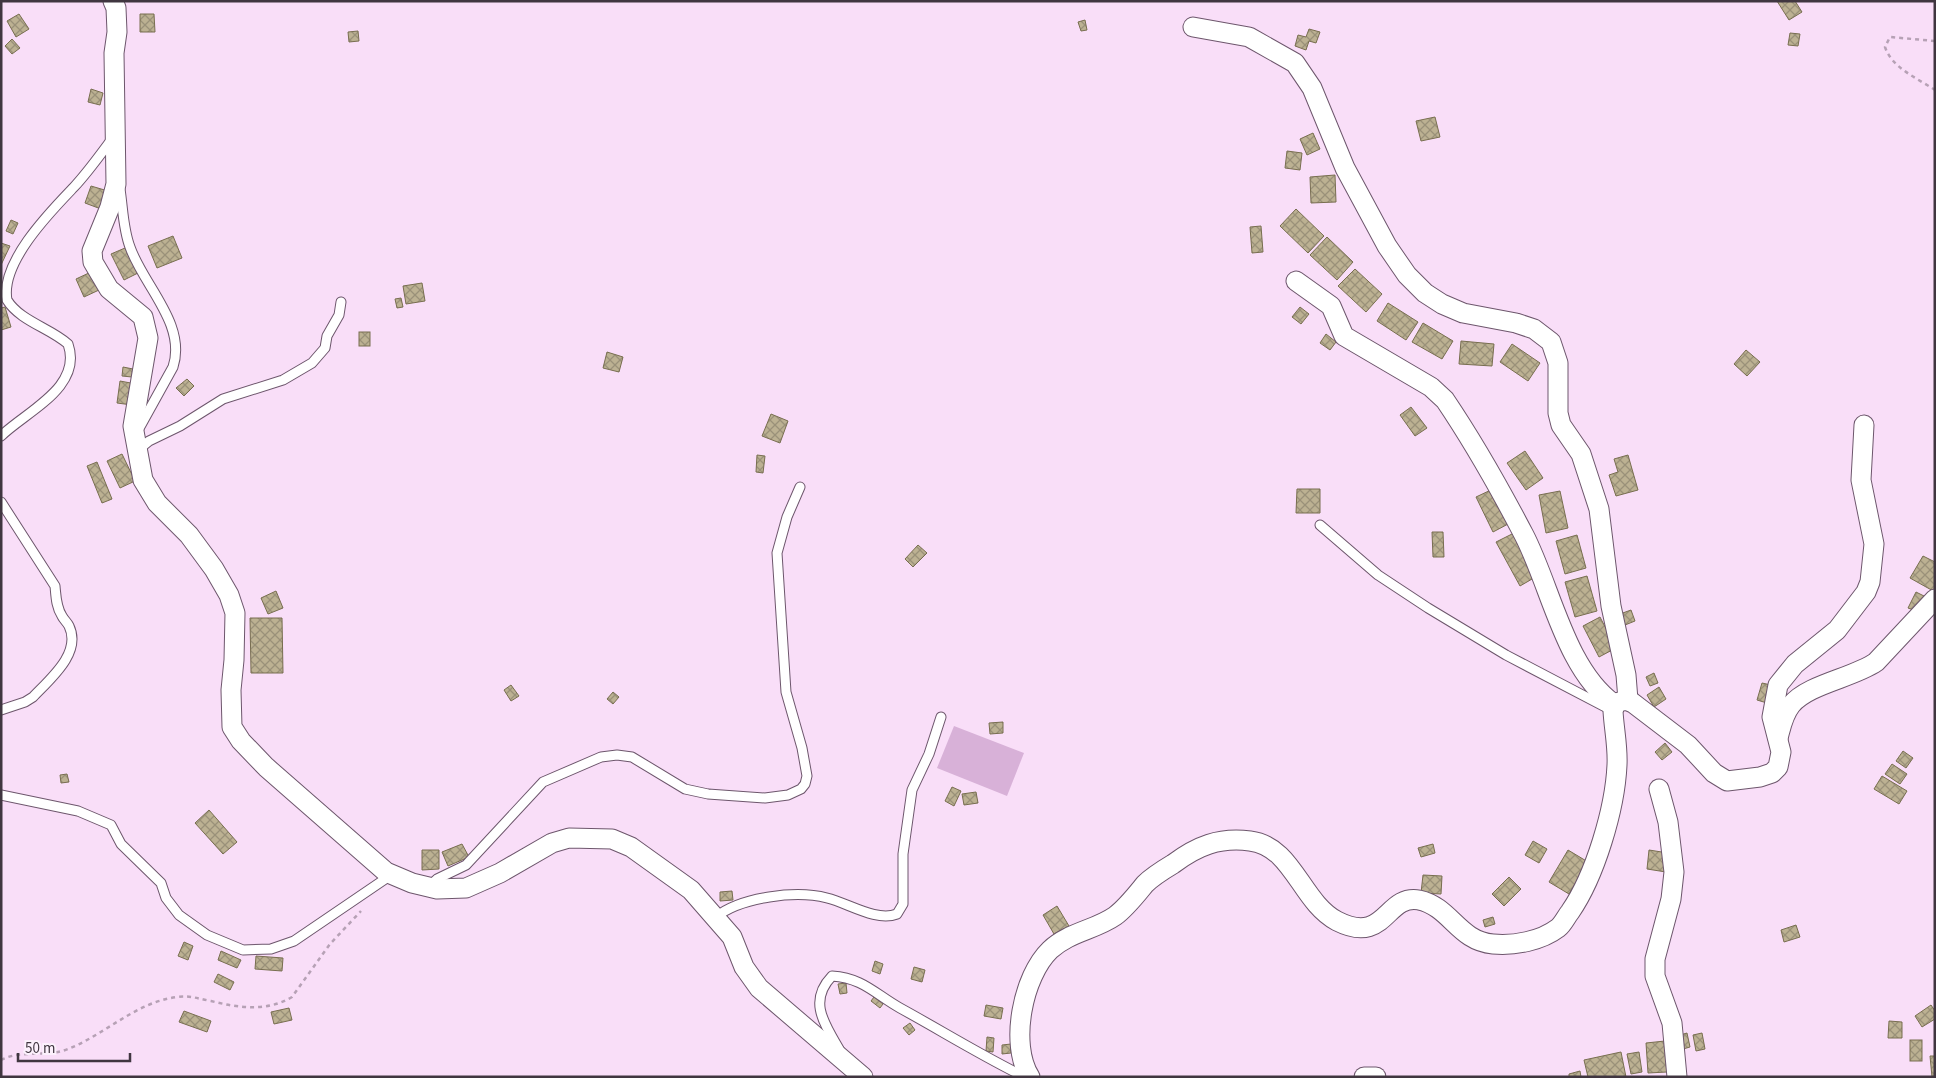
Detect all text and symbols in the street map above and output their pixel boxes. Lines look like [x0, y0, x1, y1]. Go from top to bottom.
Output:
scale bar [18, 1030, 130, 1062]
text: 50 m [25, 1038, 55, 1059]

